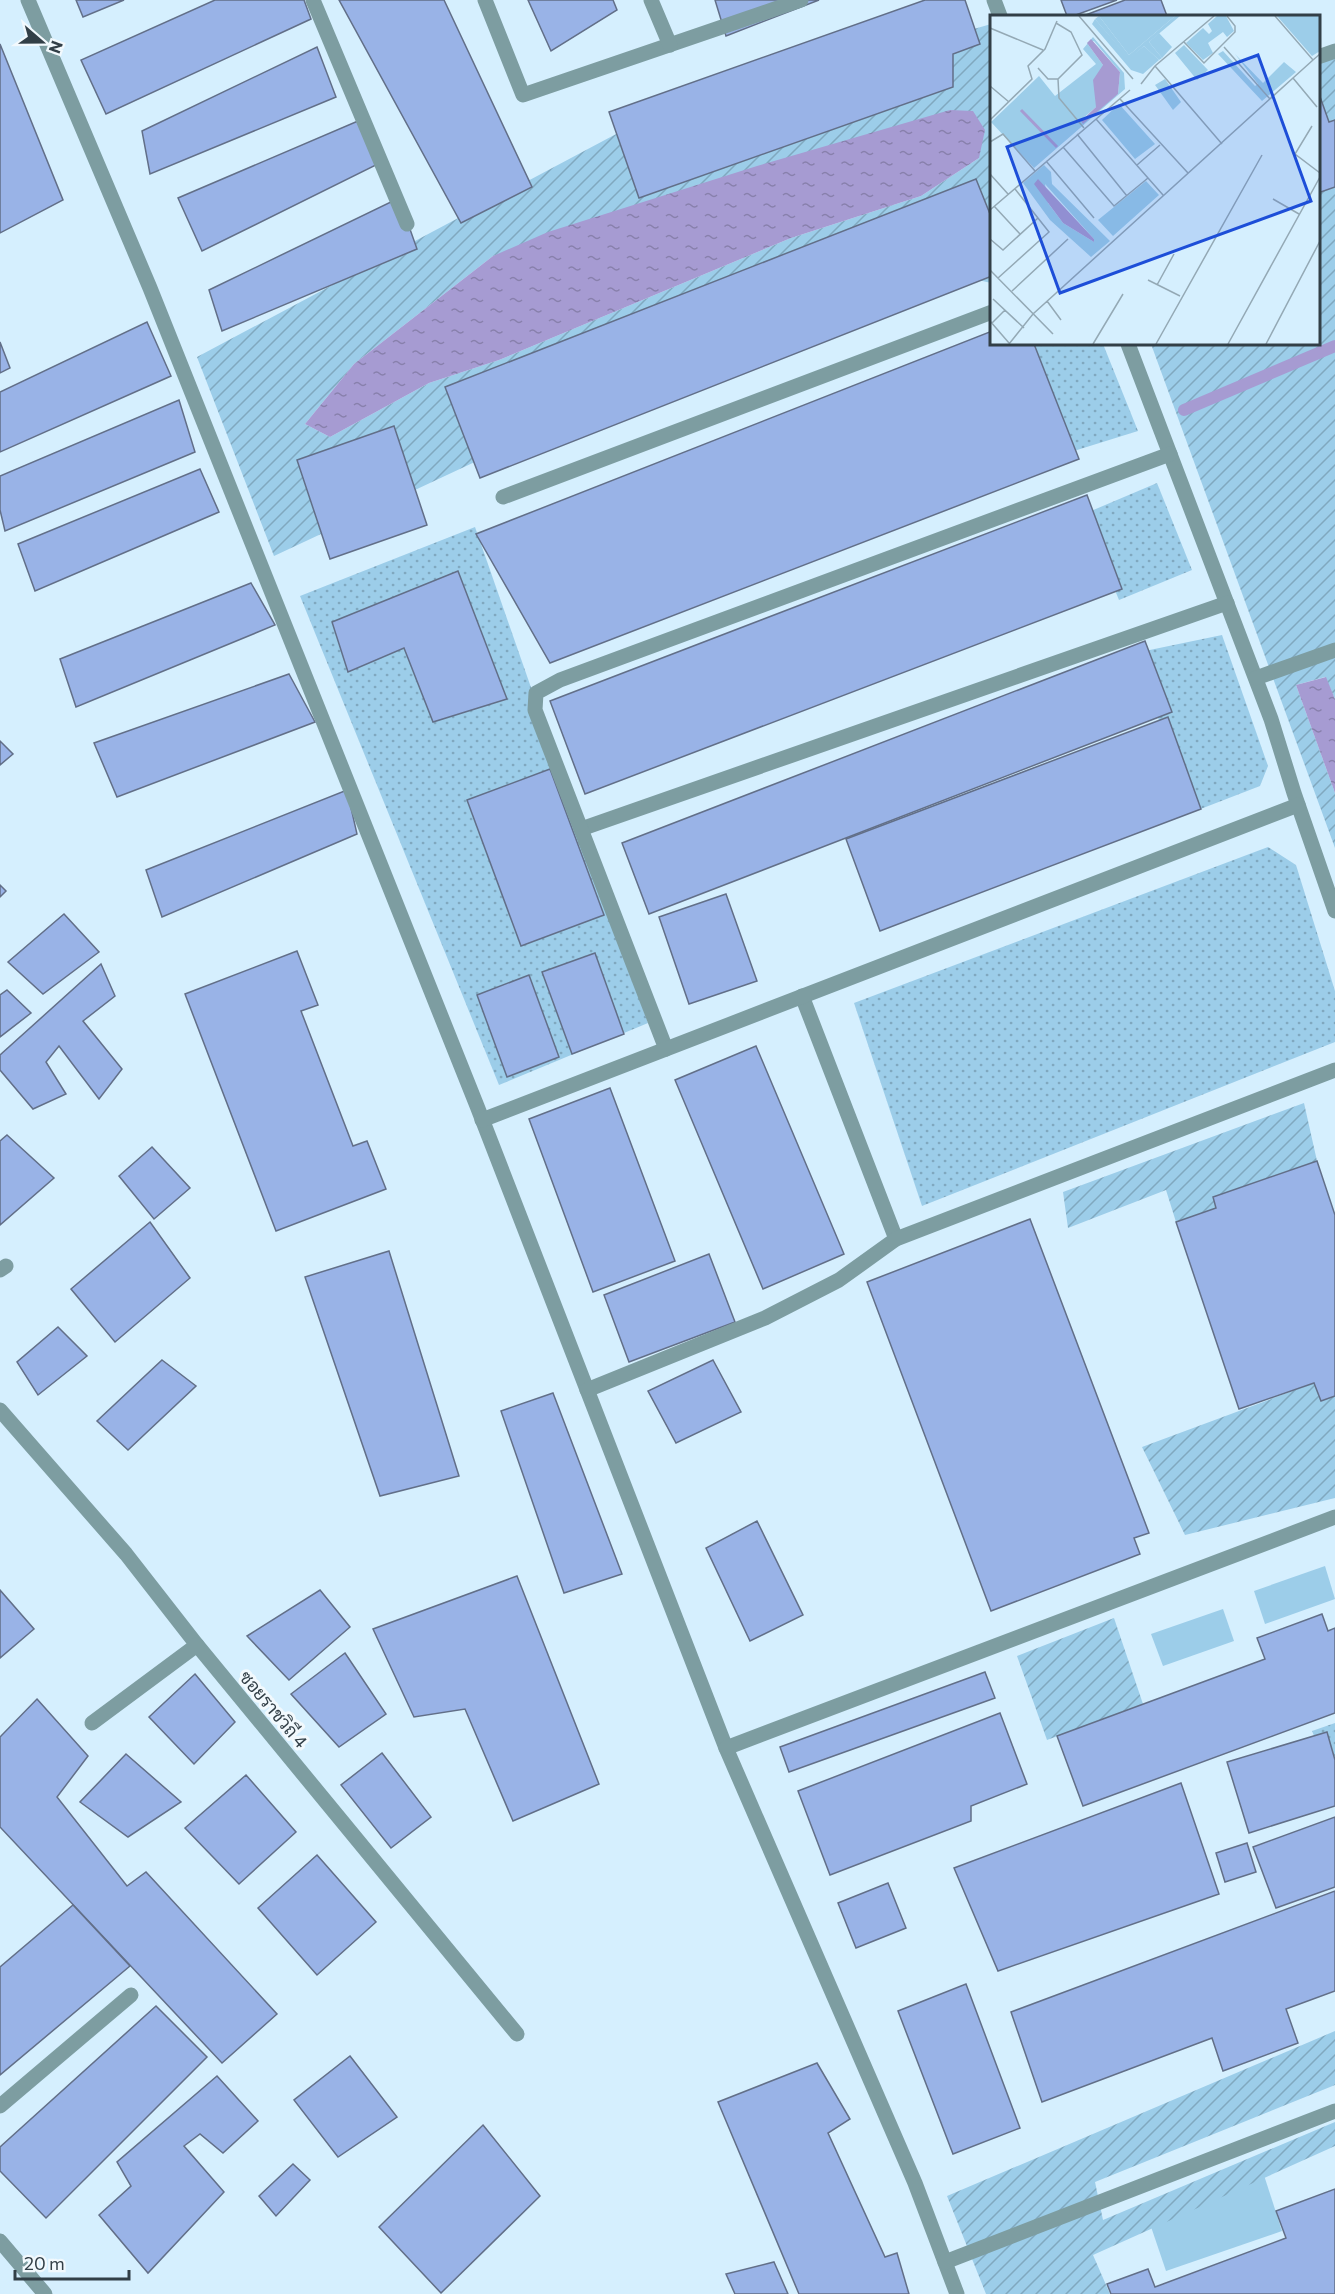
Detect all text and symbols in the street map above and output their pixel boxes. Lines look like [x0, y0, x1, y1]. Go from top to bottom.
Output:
north arrow [12, 12, 72, 72]
inset map [990, 15, 1320, 345]
text: N [46, 38, 68, 56]
street label: ซอยราชวิถี 4 [235, 1665, 314, 1752]
scale bar [15, 2243, 129, 2281]
text: 20 m [24, 2252, 65, 2274]

